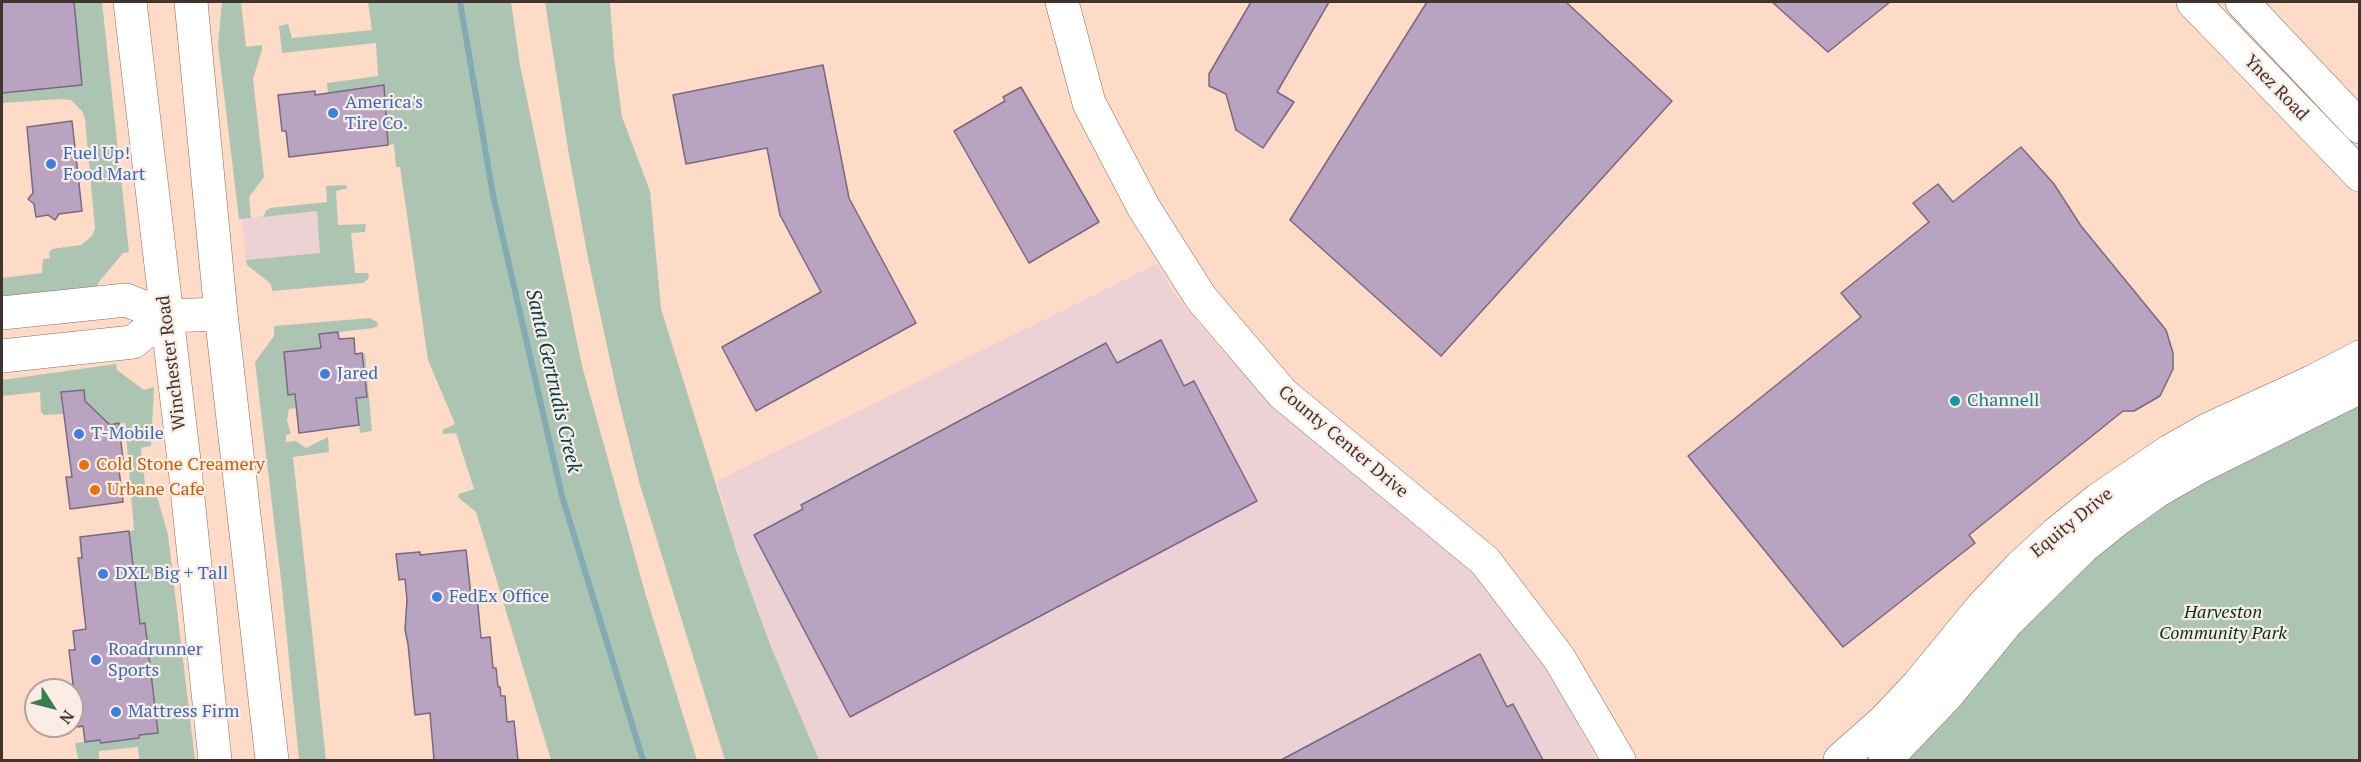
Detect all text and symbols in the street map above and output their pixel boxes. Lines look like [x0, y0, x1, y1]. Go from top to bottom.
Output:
street label: Ynez Road [2239, 51, 2313, 125]
place label: America's Tire Co. [345, 92, 423, 134]
marker: America's Tire Co. [326, 106, 340, 120]
place label: Fuel Up! Food Mart [63, 143, 145, 186]
marker: Fuel Up! Food Mart [44, 157, 58, 171]
water label: Santa Gertrudis Creek [520, 287, 586, 475]
street label: Winchester Road [153, 294, 191, 432]
place label: Jared [337, 363, 378, 385]
marker: Jared [318, 367, 332, 381]
street label: County Center Drive [1274, 381, 1412, 503]
place label: Channell [1967, 390, 2040, 412]
marker: Channell [1948, 394, 1962, 408]
place label: T-Mobile [91, 423, 164, 445]
marker: T-Mobile [72, 427, 86, 441]
place label: Cold Stone Creamery [96, 454, 265, 476]
marker: Cold Stone Creamery [77, 458, 91, 472]
place label: Urbane Cafe [107, 479, 205, 501]
marker: Urbane Cafe [88, 483, 102, 497]
street label: Equity Drive [2027, 483, 2117, 563]
place label: DXL Big + Tall [115, 563, 228, 585]
marker: DXL Big + Tall [96, 567, 110, 581]
place label: FedEx Office [449, 586, 549, 608]
marker: FedEx Office [430, 590, 444, 604]
park label: Harveston Community Park [2159, 602, 2287, 644]
place label: Roadrunner Sports [108, 639, 203, 682]
marker: Roadrunner Sports [89, 653, 103, 667]
north arrow [24, 678, 84, 738]
place label: Mattress Firm [128, 701, 240, 723]
marker: Mattress Firm [109, 705, 123, 719]
text: N [54, 706, 79, 729]

